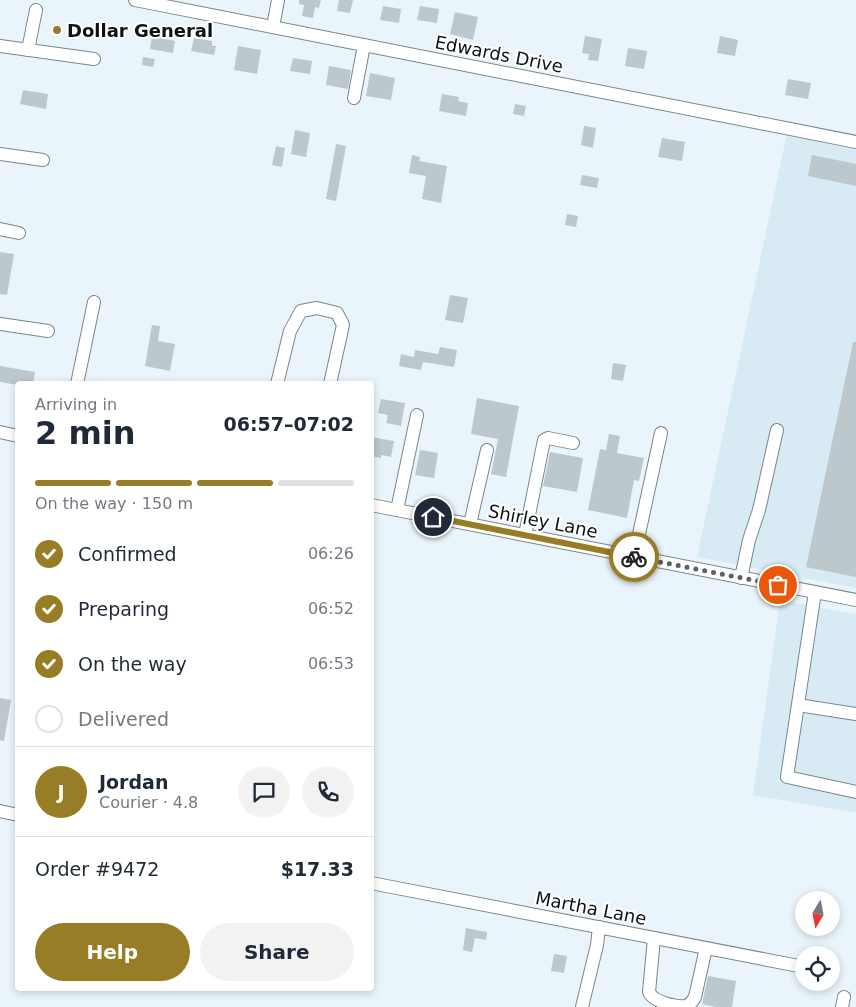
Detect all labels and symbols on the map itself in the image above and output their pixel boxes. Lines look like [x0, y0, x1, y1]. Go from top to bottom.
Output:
place label: Dollar General [67, 20, 213, 41]
marker: Dollar General [51, 24, 63, 36]
street label: Edwards Drive [433, 31, 565, 77]
pin [412, 496, 454, 538]
street label: Shirley Lane [486, 500, 600, 542]
courier [609, 532, 659, 582]
pin [757, 564, 799, 606]
street label: Martha Lane [534, 887, 648, 929]
north arrow [795, 891, 840, 936]

